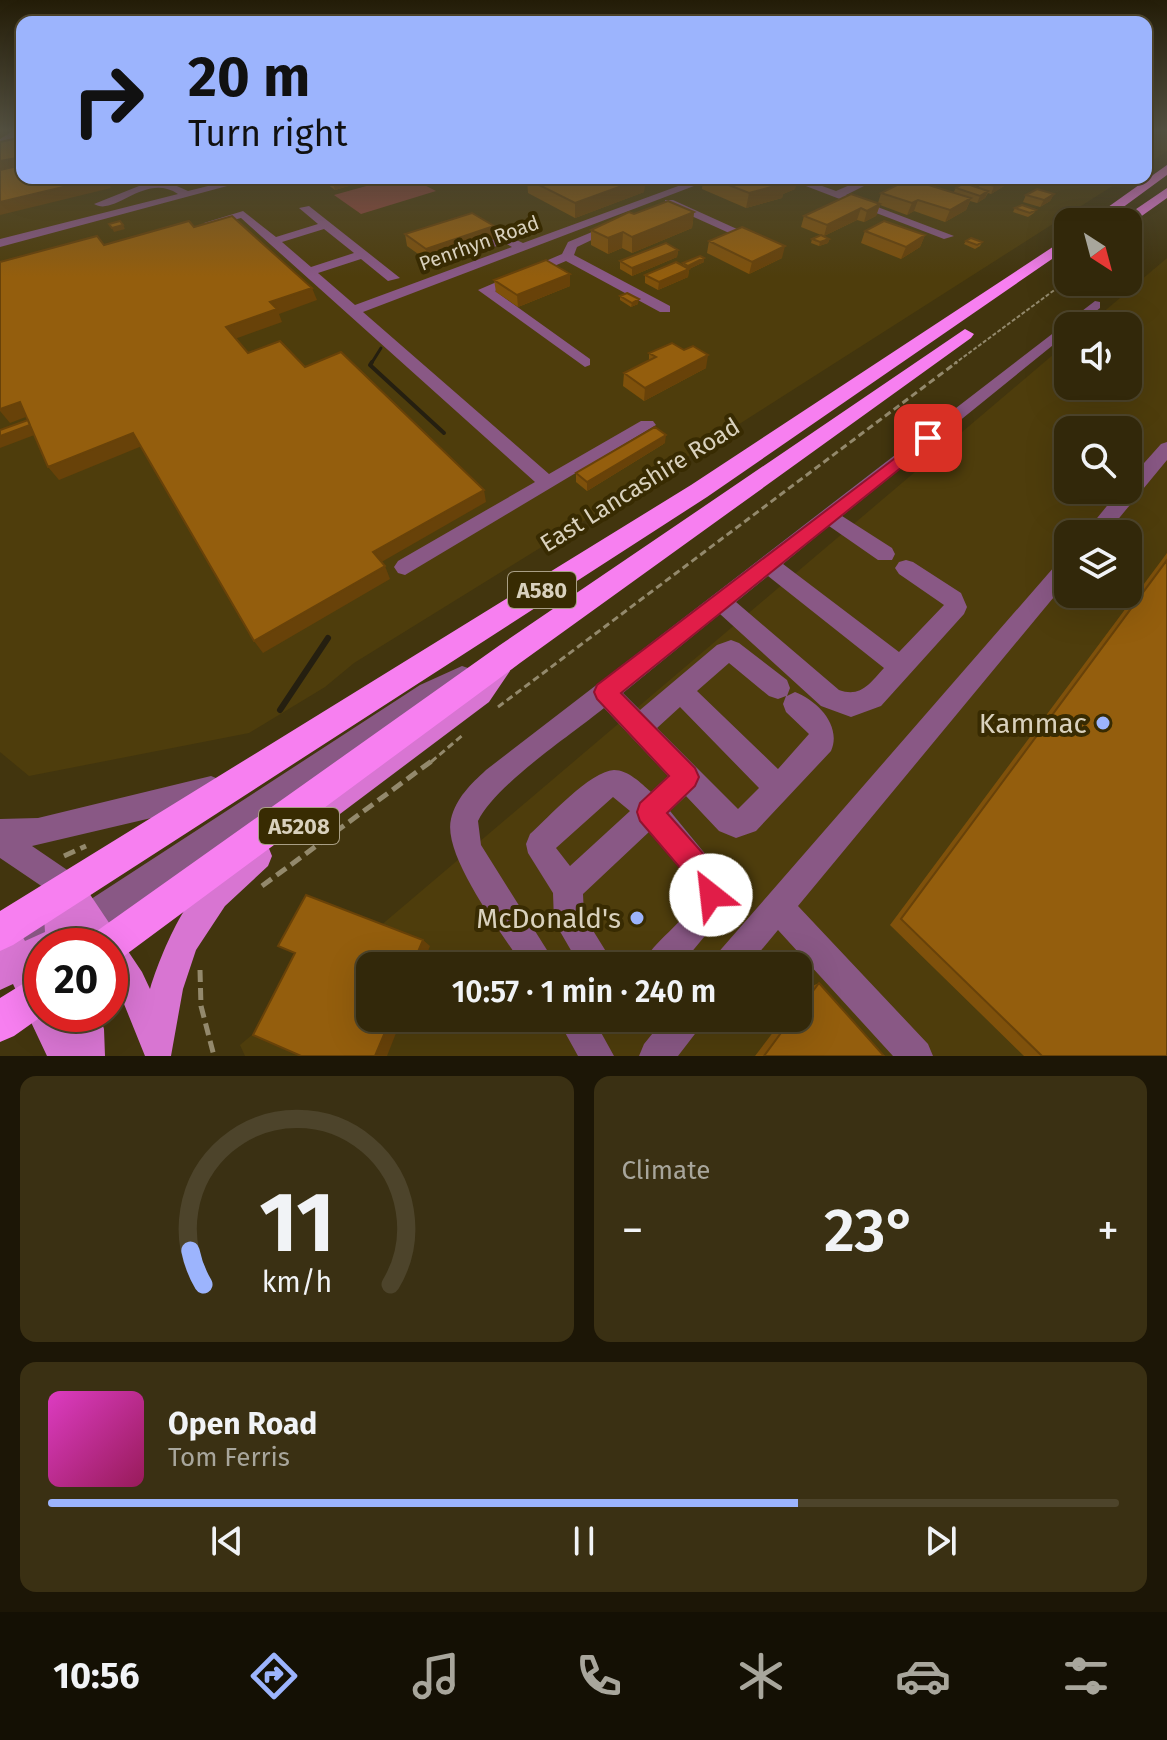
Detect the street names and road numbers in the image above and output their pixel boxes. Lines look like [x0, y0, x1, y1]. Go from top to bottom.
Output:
street label: Penrhyn Road [416, 210, 542, 276]
street label: East Lancashire Road [535, 412, 745, 558]
road number: A580 [508, 572, 576, 608]
road number: A5208 [259, 808, 339, 844]

